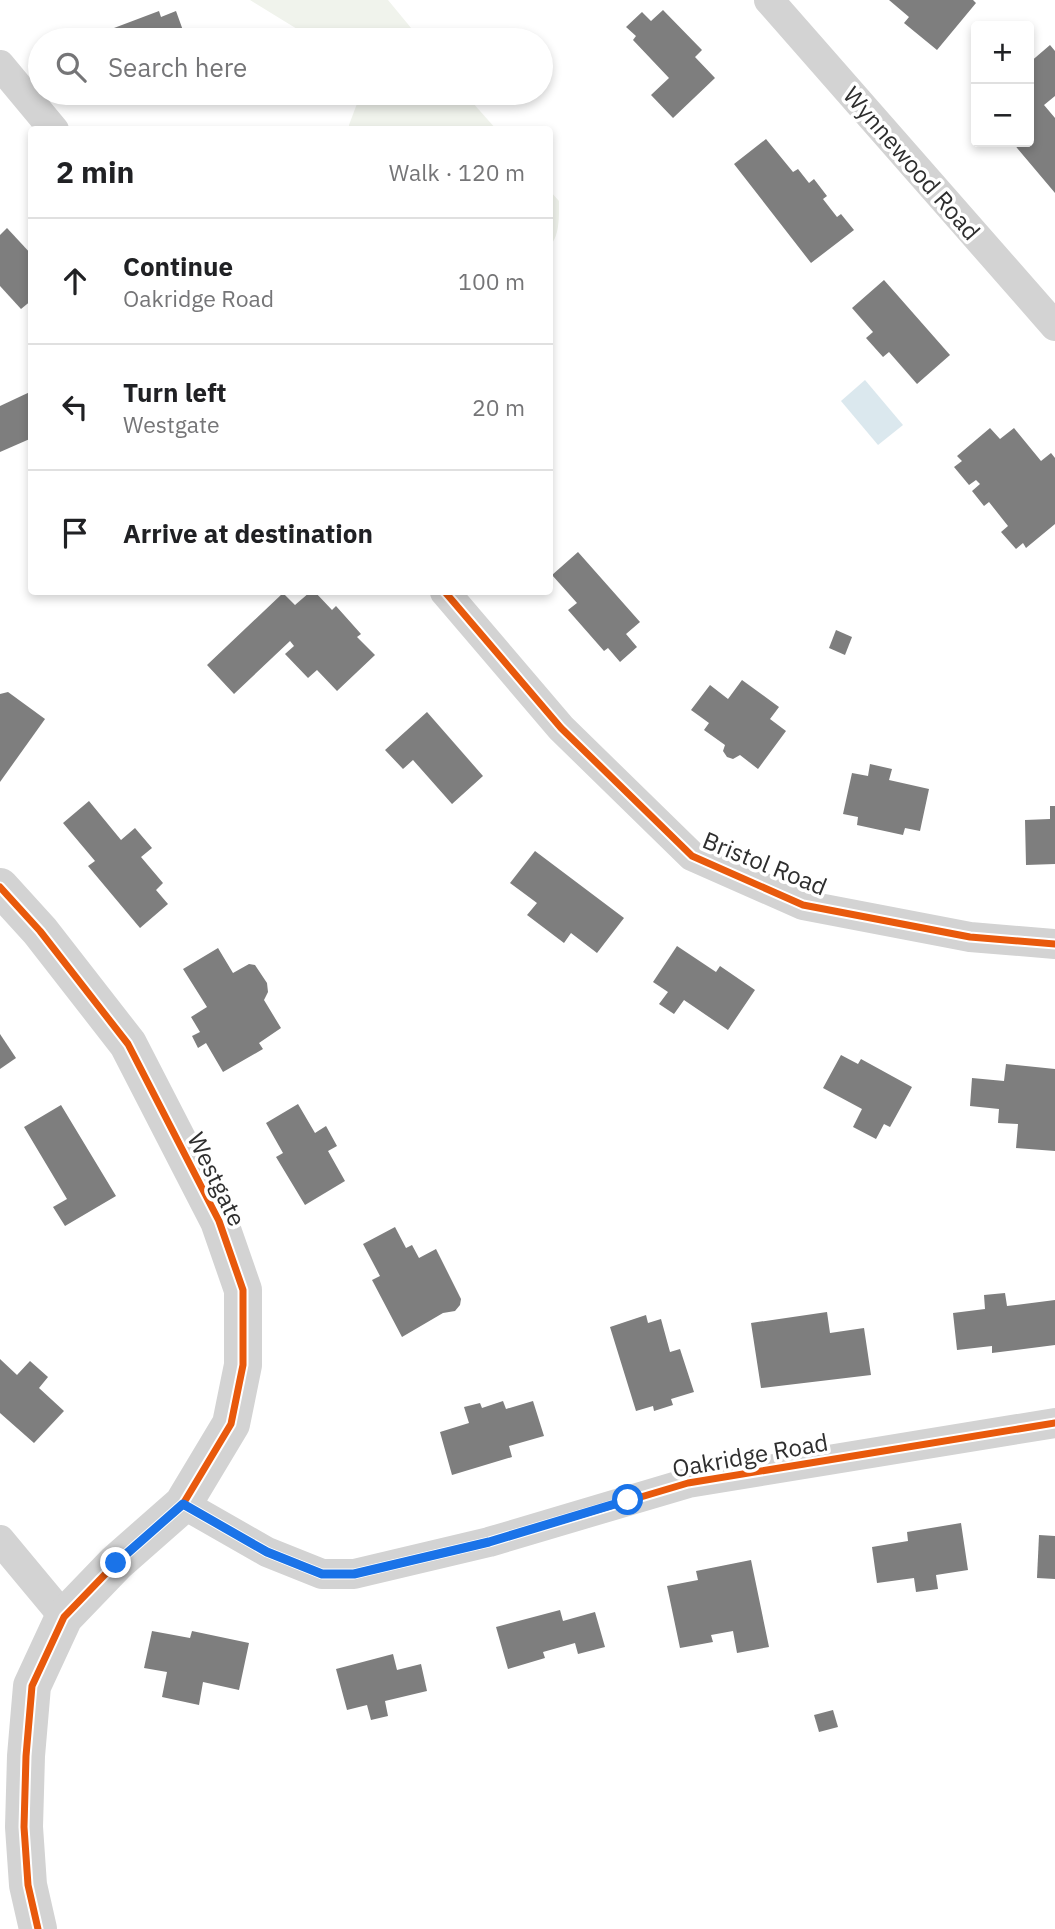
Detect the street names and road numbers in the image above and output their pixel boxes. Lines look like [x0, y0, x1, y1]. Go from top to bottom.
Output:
street label: Wynnewood Road [836, 79, 988, 247]
street label: Bristol Road [698, 824, 832, 902]
street label: Westgate [181, 1127, 253, 1231]
street label: Oakridge Road [670, 1426, 830, 1484]

